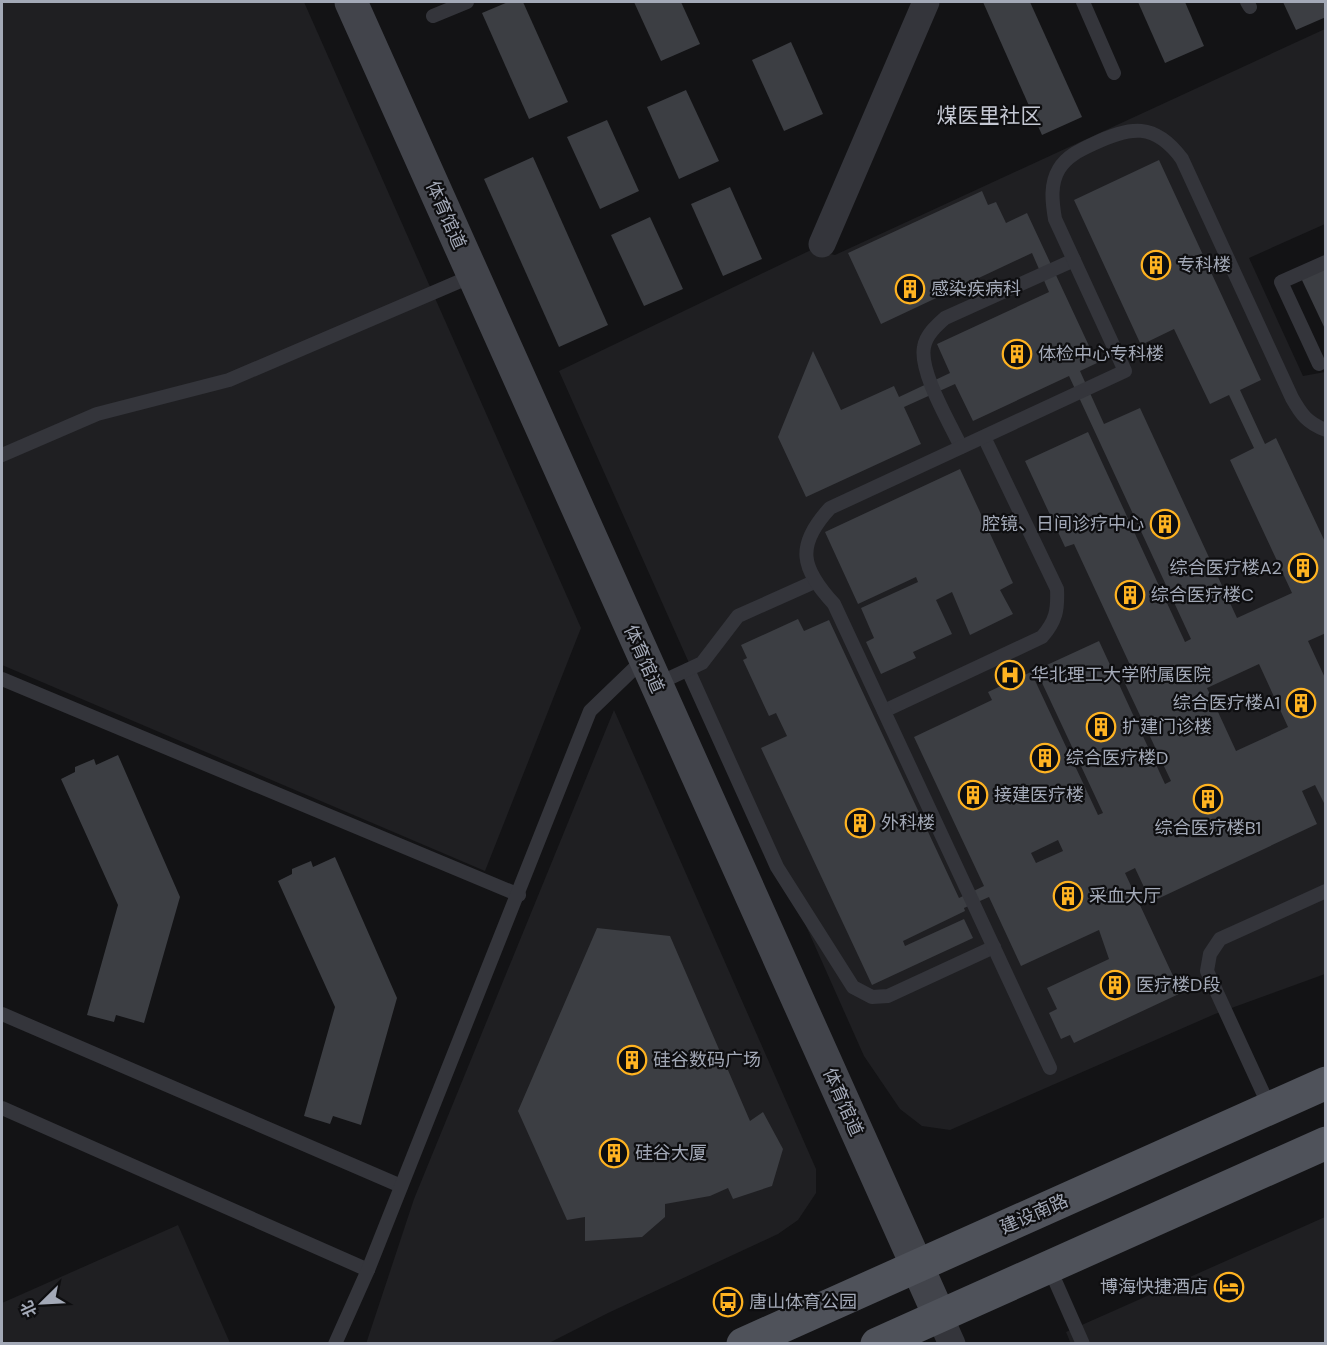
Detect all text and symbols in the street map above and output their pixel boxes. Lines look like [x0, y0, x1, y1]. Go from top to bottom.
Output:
district label: 煤医里社区 [937, 102, 1042, 130]
street label: 体育馆道 [420, 177, 472, 253]
building icon: 专科楼 [1140, 249, 1172, 281]
place label: 专科楼 [1177, 253, 1231, 277]
building icon: 感染疾病科 [894, 273, 926, 305]
place label: 感染疾病科 [931, 277, 1021, 301]
building icon: 体检中心专科楼 [1001, 338, 1033, 370]
place label: 体检中心专科楼 [1038, 342, 1164, 366]
building icon: 腔镜、日间诊疗中心 [1149, 508, 1181, 540]
place label: 腔镜、日间诊疗中心 [982, 512, 1144, 536]
building icon: 综合医疗楼A2 [1287, 552, 1319, 584]
place label: 综合医疗楼A2 [1170, 556, 1282, 580]
building icon: 综合医疗楼C [1114, 579, 1146, 611]
place label: 综合医疗楼C [1151, 583, 1254, 607]
street label: 体育馆道 [618, 621, 670, 697]
hospital icon: 华北理工大学附属医院 [994, 659, 1026, 691]
place label: 华北理工大学附属医院 [1031, 663, 1211, 687]
building icon: 综合医疗楼A1 [1285, 687, 1317, 719]
place label: 综合医疗楼A1 [1173, 691, 1280, 715]
building icon: 扩建门诊楼 [1085, 711, 1117, 743]
place label: 扩建门诊楼 [1122, 715, 1212, 739]
building icon: 综合医疗楼D [1029, 742, 1061, 774]
place label: 综合医疗楼D [1066, 746, 1168, 770]
building icon: 接建医疗楼 [957, 779, 989, 811]
place label: 接建医疗楼 [994, 783, 1084, 807]
building icon: 综合医疗楼B1 [1192, 783, 1224, 815]
building icon: 外科楼 [844, 807, 876, 839]
place label: 外科楼 [881, 811, 935, 835]
place label: 综合医疗楼B1 [1155, 816, 1261, 840]
building icon: 采血大厅 [1052, 880, 1084, 912]
place label: 采血大厅 [1089, 884, 1161, 908]
building icon: 医疗楼D段 [1099, 969, 1131, 1001]
place label: 医疗楼D段 [1136, 973, 1220, 997]
building icon: 硅谷数码广场 [616, 1044, 648, 1076]
place label: 硅谷数码广场 [653, 1048, 761, 1072]
street label: 体育馆道 [817, 1064, 869, 1140]
building icon: 硅谷大厦 [598, 1137, 630, 1169]
place label: 硅谷大厦 [635, 1141, 707, 1165]
street label: 建设南路 [996, 1188, 1072, 1240]
hotel icon: 博海快捷酒店 [1213, 1271, 1245, 1303]
north arrow [12, 1273, 72, 1333]
place label: 博海快捷酒店 [1100, 1275, 1208, 1299]
bus stop icon: 唐山体育公园 [712, 1286, 744, 1318]
place label: 唐山体育公园 [749, 1290, 857, 1314]
text: 北 [16, 1297, 42, 1320]

